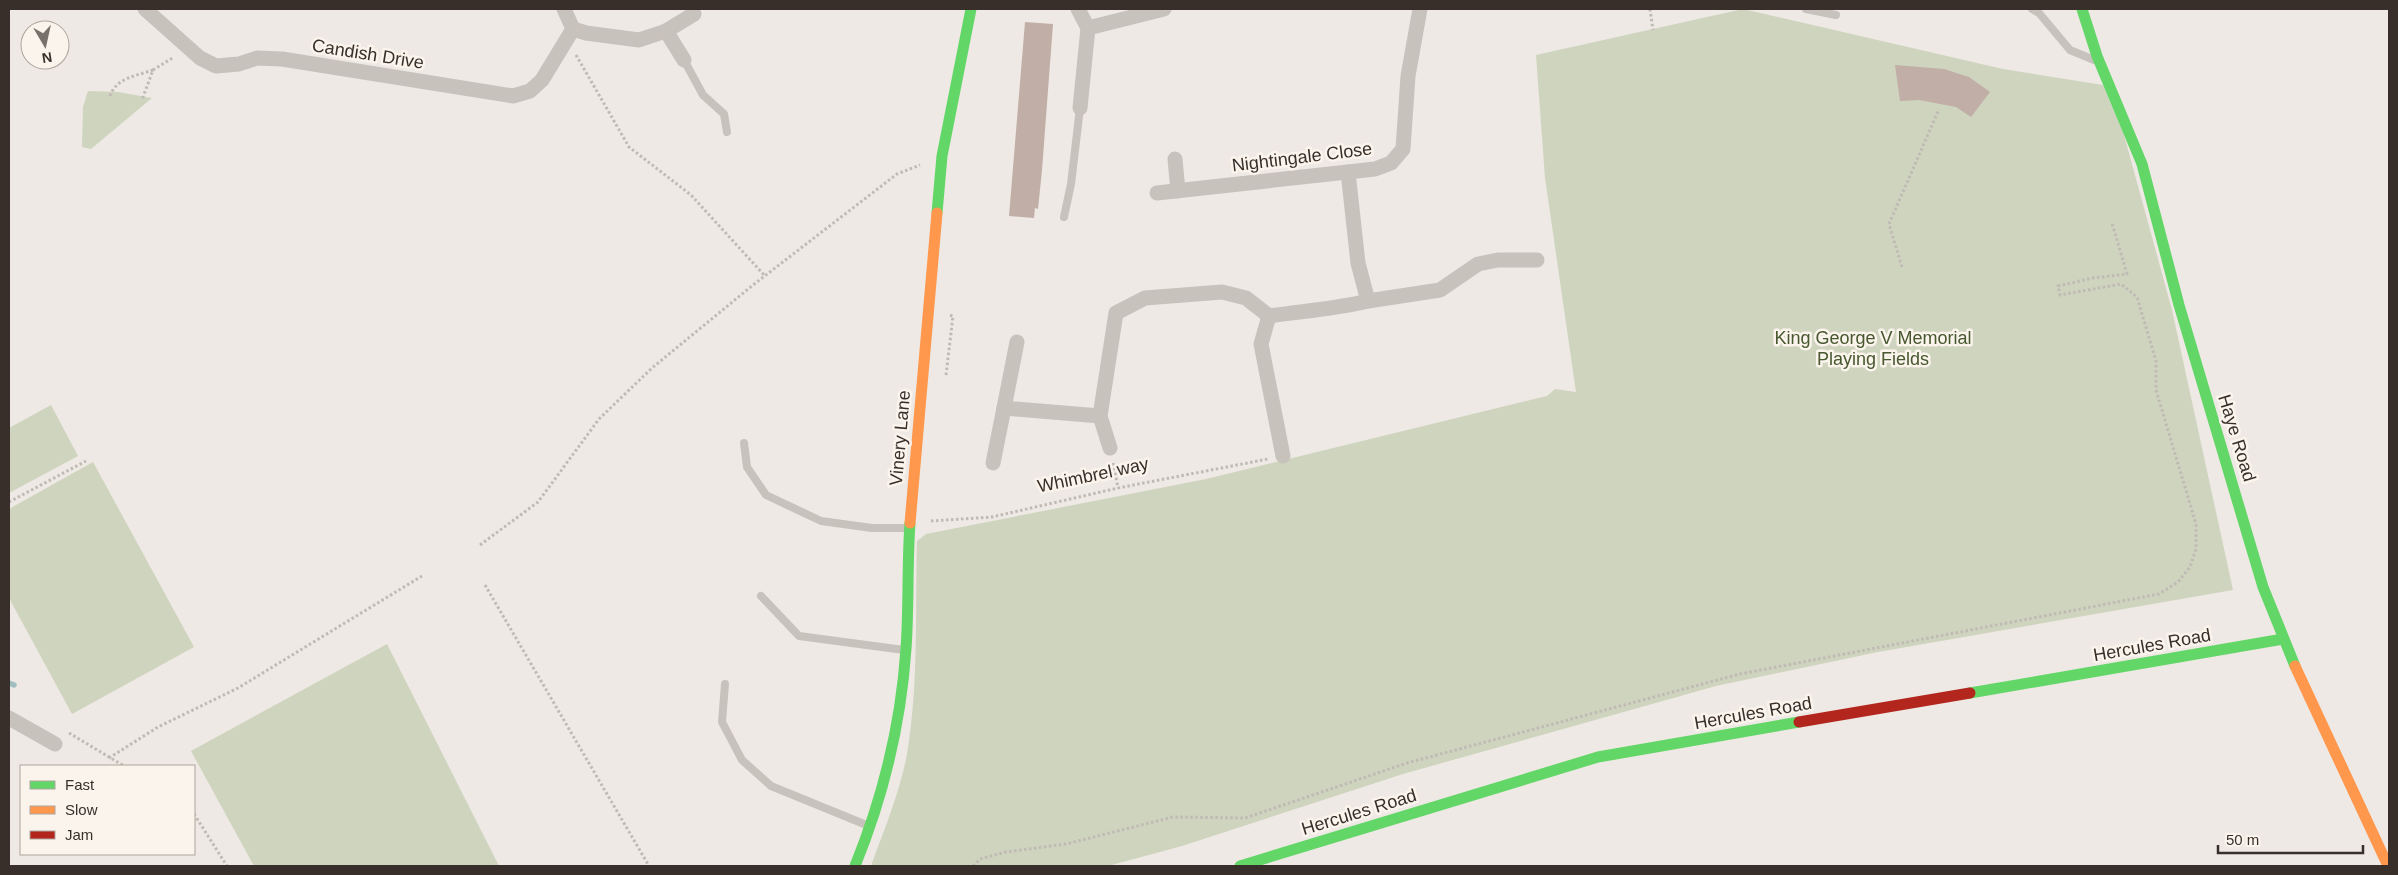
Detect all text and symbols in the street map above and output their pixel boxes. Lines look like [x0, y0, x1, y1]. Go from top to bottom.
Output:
north arrow [20, 20, 70, 70]
street label: Candish Drive [311, 35, 425, 73]
text: N [41, 49, 53, 67]
street label: Nightingale Close [1231, 138, 1373, 176]
park label: King George V Memorial Playing Fields [1774, 328, 1972, 369]
street label: Vinery Lane [886, 389, 914, 487]
street label: Haye Road [2214, 392, 2260, 484]
street label: Whimbrel way [1036, 453, 1150, 497]
street label: Hercules Road [2092, 625, 2212, 665]
street label: Hercules Road [1693, 693, 1813, 733]
legend [20, 765, 195, 855]
text: Fast [65, 776, 95, 793]
street label: Hercules Road [1299, 785, 1419, 839]
text: Slow [65, 801, 98, 818]
scale bar [2218, 822, 2363, 854]
text: Jam [65, 826, 93, 843]
text: 50 m [2226, 831, 2259, 848]

